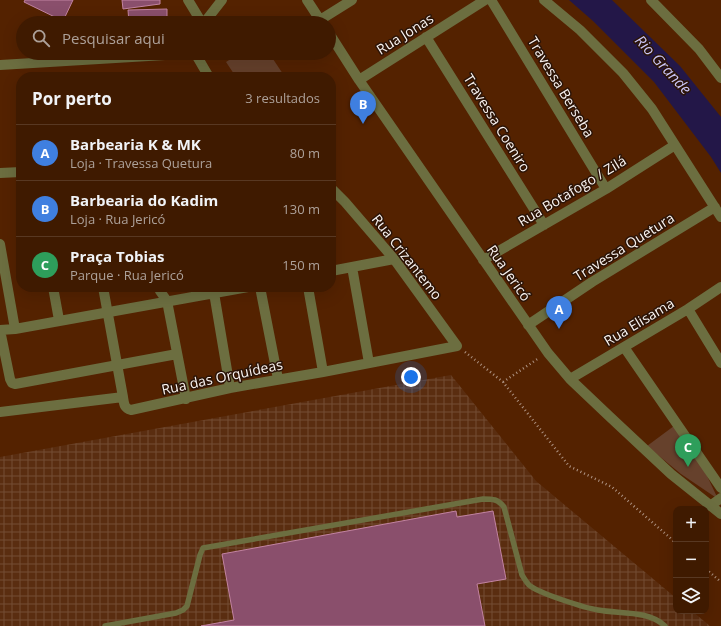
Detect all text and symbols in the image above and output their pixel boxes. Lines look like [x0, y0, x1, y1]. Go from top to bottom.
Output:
street label: Rua Jonas [373, 8, 437, 59]
search box [16, 16, 336, 60]
icon: search [30, 27, 52, 49]
text: Pesquisar aqui [62, 28, 165, 48]
water label: Rio Grande [631, 30, 697, 99]
street label: Travessa Berseba [524, 33, 599, 141]
street label: Travessa Coeniro [460, 70, 535, 175]
text: Por perto [32, 87, 112, 110]
text: 3 resultados [245, 89, 320, 107]
pin: B [350, 91, 376, 124]
text: Barbearia K & MK [70, 134, 201, 154]
text: A [41, 144, 49, 162]
text: 80 m [290, 144, 320, 162]
street label: Rua Botafogo / Zilá [514, 151, 629, 230]
text: Loja · Travessa Quetura [70, 154, 212, 172]
text: Barbearia do Kadim [70, 190, 218, 210]
text: B [41, 200, 49, 218]
text: 130 m [282, 200, 320, 218]
street label: Travessa Quetura [570, 208, 678, 285]
text: Loja · Rua Jericó [70, 210, 165, 228]
street label: Rua Crizantemo [368, 210, 447, 303]
street label: Rua Jericó [483, 241, 536, 305]
text: Praça Tobias [70, 246, 165, 266]
text: C [41, 256, 49, 274]
text: 150 m [282, 256, 320, 274]
text: Parque · Rua Jericó [70, 266, 184, 284]
street label: Rua Elisama [600, 293, 677, 350]
pin: A [546, 296, 572, 329]
street label: Rua das Orquídeas [160, 354, 285, 399]
your location [401, 367, 421, 387]
pin: C [675, 434, 701, 467]
map controls [673, 506, 709, 614]
button: + [673, 506, 709, 542]
button: − [673, 542, 709, 578]
button: layers [673, 578, 709, 614]

